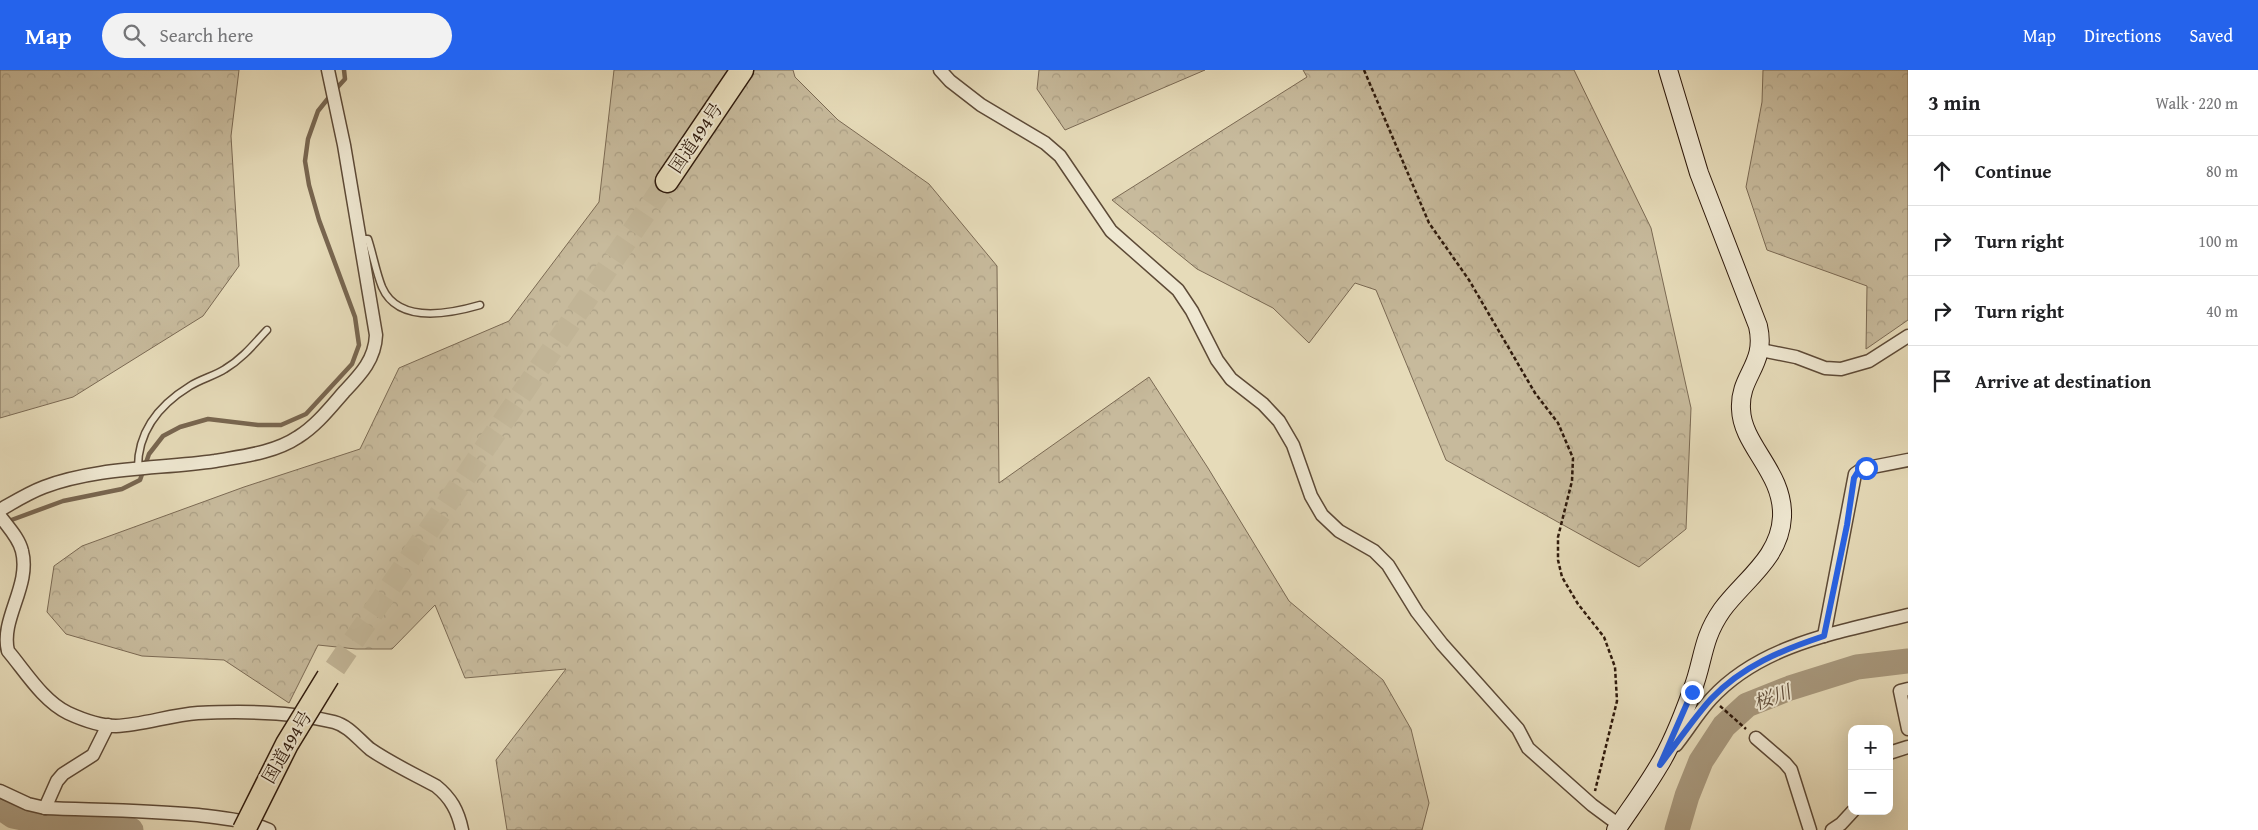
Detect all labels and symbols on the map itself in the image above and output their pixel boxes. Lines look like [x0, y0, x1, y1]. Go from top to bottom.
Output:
street label: 国道494号 [662, 97, 729, 178]
route start [1855, 457, 1878, 480]
water label: 桜川 [1749, 677, 1797, 717]
route end [1681, 681, 1704, 704]
street label: 国道494号 [255, 705, 318, 788]

